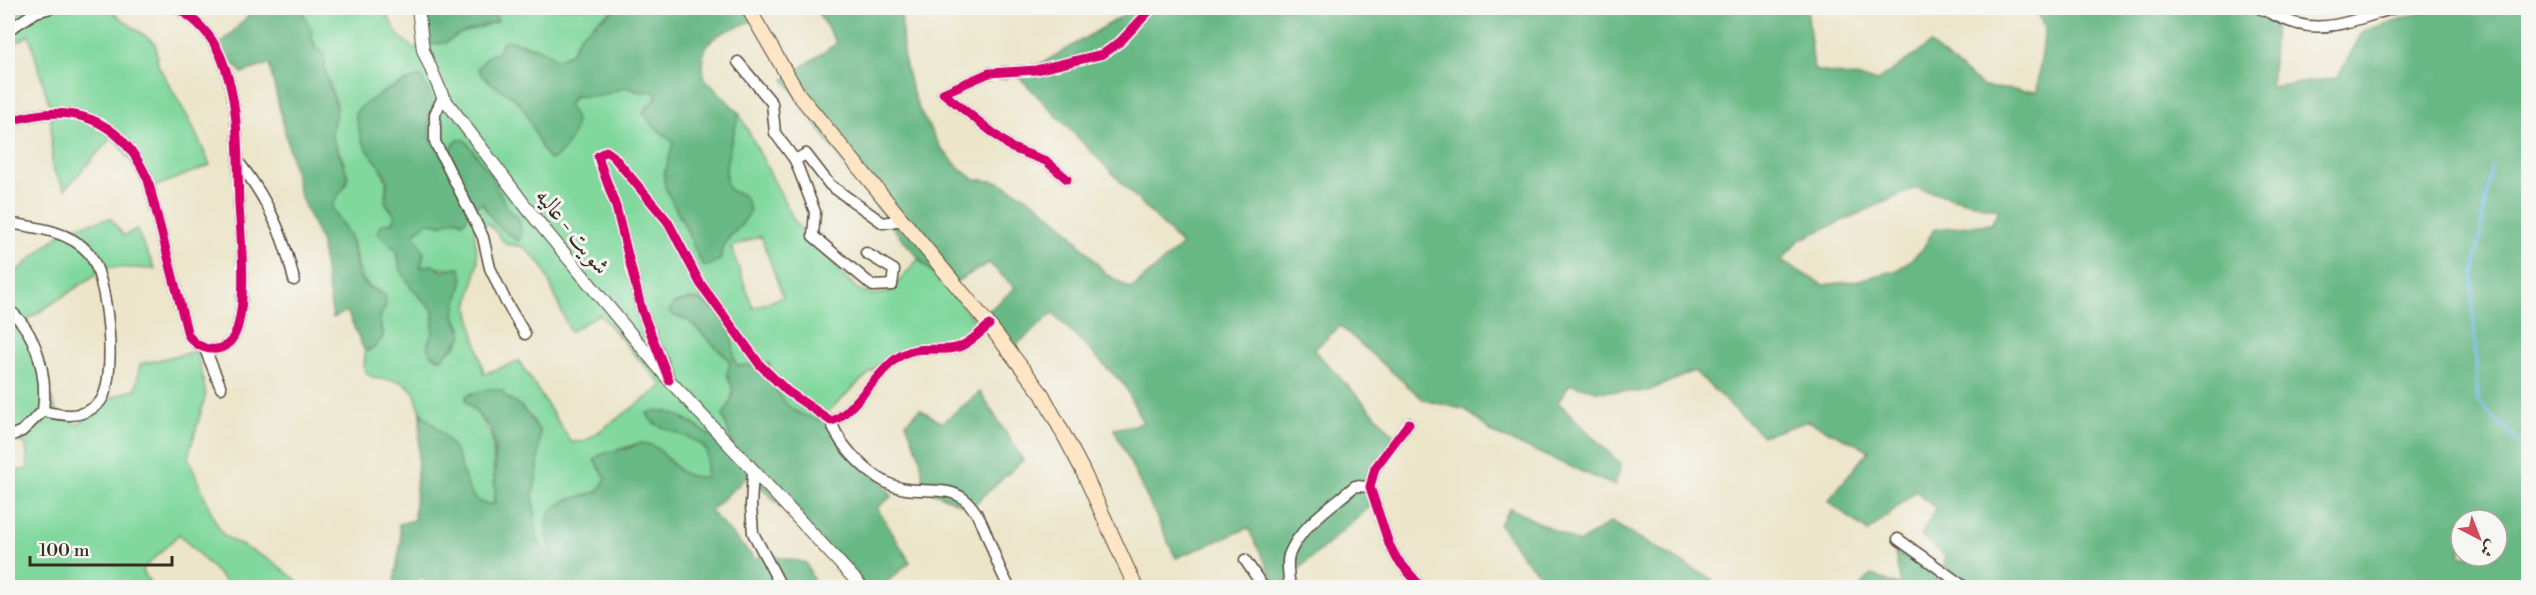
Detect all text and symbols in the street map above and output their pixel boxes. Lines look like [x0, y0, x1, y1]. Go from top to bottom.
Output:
street label: شويت - عاليه [528, 182, 616, 281]
north arrow [2449, 508, 2509, 568]
scale bar [30, 529, 172, 567]
text: ش [2476, 536, 2501, 561]
text: 100 m [39, 539, 90, 562]

